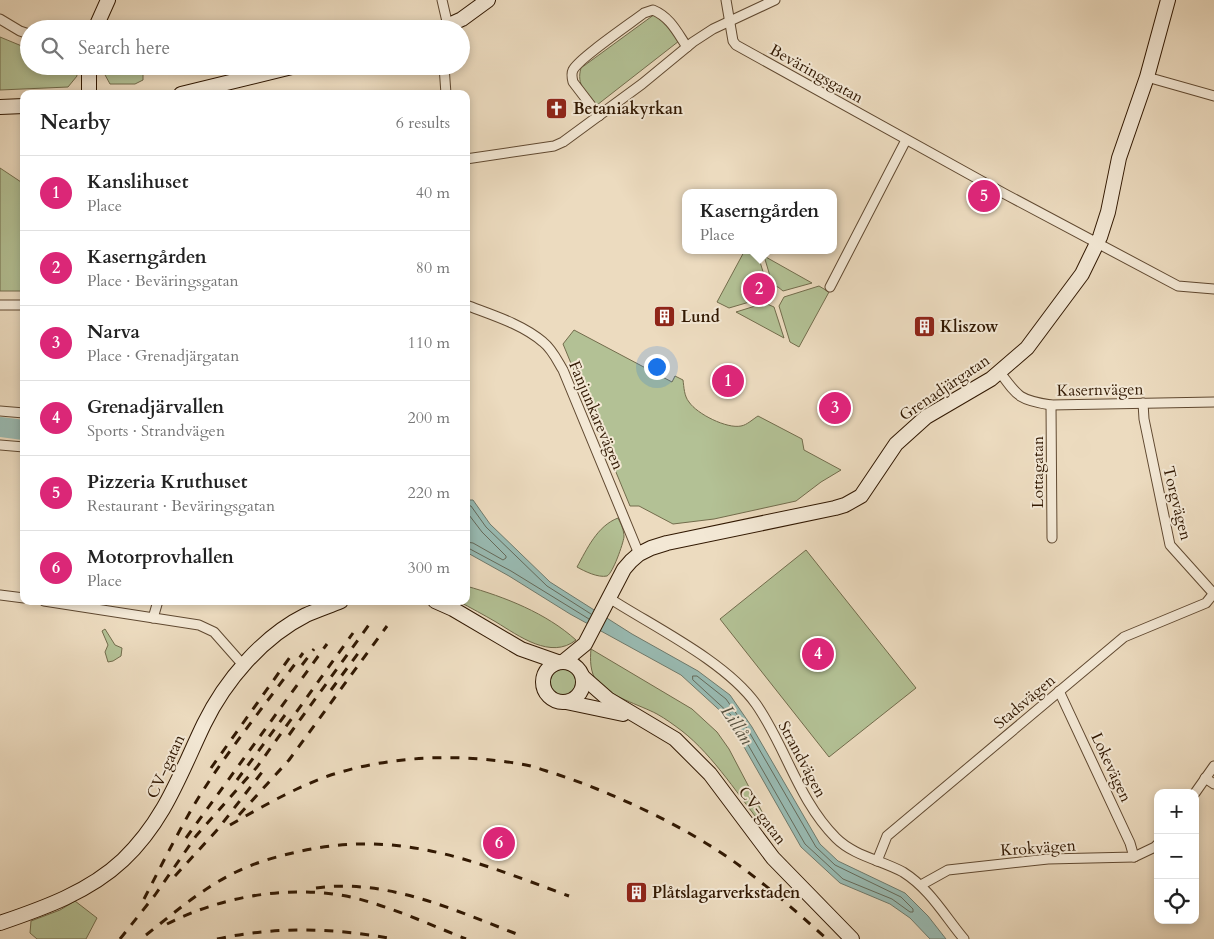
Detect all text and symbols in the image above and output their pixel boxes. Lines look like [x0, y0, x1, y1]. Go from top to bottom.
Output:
search box [20, 20, 470, 75]
icon: search [38, 34, 66, 62]
text: Search here [78, 35, 170, 61]
street label: Beväringsgatan [766, 39, 867, 109]
church icon: Betaniakyrkan [545, 96, 569, 120]
place label: Betaniakyrkan [573, 98, 684, 120]
text: Nearby [40, 108, 111, 137]
text: 6 results [396, 112, 450, 134]
text: Kanslihuset [87, 169, 188, 195]
pin: 5 [968, 177, 1000, 215]
text: 1 [52, 182, 60, 204]
text: 40 m [416, 182, 450, 204]
popup [682, 189, 837, 254]
text: Place [87, 195, 122, 217]
text: Kaserngården [700, 198, 819, 224]
text: Place [700, 224, 735, 246]
text: Kaserngården [87, 244, 207, 270]
text: 2 [52, 257, 60, 279]
text: 80 m [416, 257, 450, 279]
text: Place · Beväringsgatan [87, 270, 239, 292]
pin: 2 [743, 270, 775, 308]
building icon: Lund [653, 304, 677, 328]
place label: Lund [681, 306, 720, 328]
building icon: Kliszow [912, 314, 936, 338]
place label: Kliszow [940, 316, 999, 338]
text: Narva [87, 319, 140, 345]
text: 3 [52, 332, 60, 354]
text: 110 m [408, 332, 450, 354]
text: Place · Grenadjärgatan [87, 345, 239, 367]
street label: Grenadjärgatan [895, 349, 994, 426]
your location [644, 354, 670, 380]
street label: Fanjunkarevägen [563, 357, 629, 473]
pin: 1 [712, 362, 744, 400]
street label: Kasernvägen [1056, 378, 1144, 402]
pin: 3 [819, 389, 851, 427]
text: Grenadjärvallen [87, 394, 224, 420]
text: 4 [52, 407, 60, 429]
text: 200 m [408, 407, 450, 429]
text: Sports · Strandvägen [87, 420, 225, 442]
street label: Lottagatan [1027, 436, 1049, 508]
street label: Torgvägen [1157, 464, 1197, 543]
text: Pizzeria Kruthuset [87, 469, 248, 495]
text: 5 [52, 482, 60, 504]
text: 220 m [408, 482, 450, 504]
text: Restaurant · Beväringsgatan [87, 495, 275, 517]
text: Motorprovhallen [87, 544, 234, 570]
text: 6 [52, 557, 60, 579]
text: 300 m [408, 557, 450, 579]
text: Place [87, 570, 122, 592]
pin: 4 [802, 635, 834, 673]
street label: Stadsvägen [989, 669, 1060, 734]
water label: Lillån [714, 701, 759, 750]
street label: Strandvägen [773, 717, 832, 802]
street label: Lokevägen [1085, 729, 1137, 806]
street label: CV-gatan [142, 731, 190, 802]
street label: CV-gatan [733, 782, 791, 849]
map controls [1154, 789, 1199, 924]
button: + [1154, 789, 1199, 834]
pin: 6 [483, 824, 515, 862]
street label: Krokvägen [1000, 834, 1076, 862]
button: − [1154, 834, 1199, 879]
button: locate [1154, 879, 1199, 924]
building icon: Plåtslagarverkstaden [624, 880, 648, 904]
place label: Plåtslagarverkstaden [652, 882, 801, 904]

